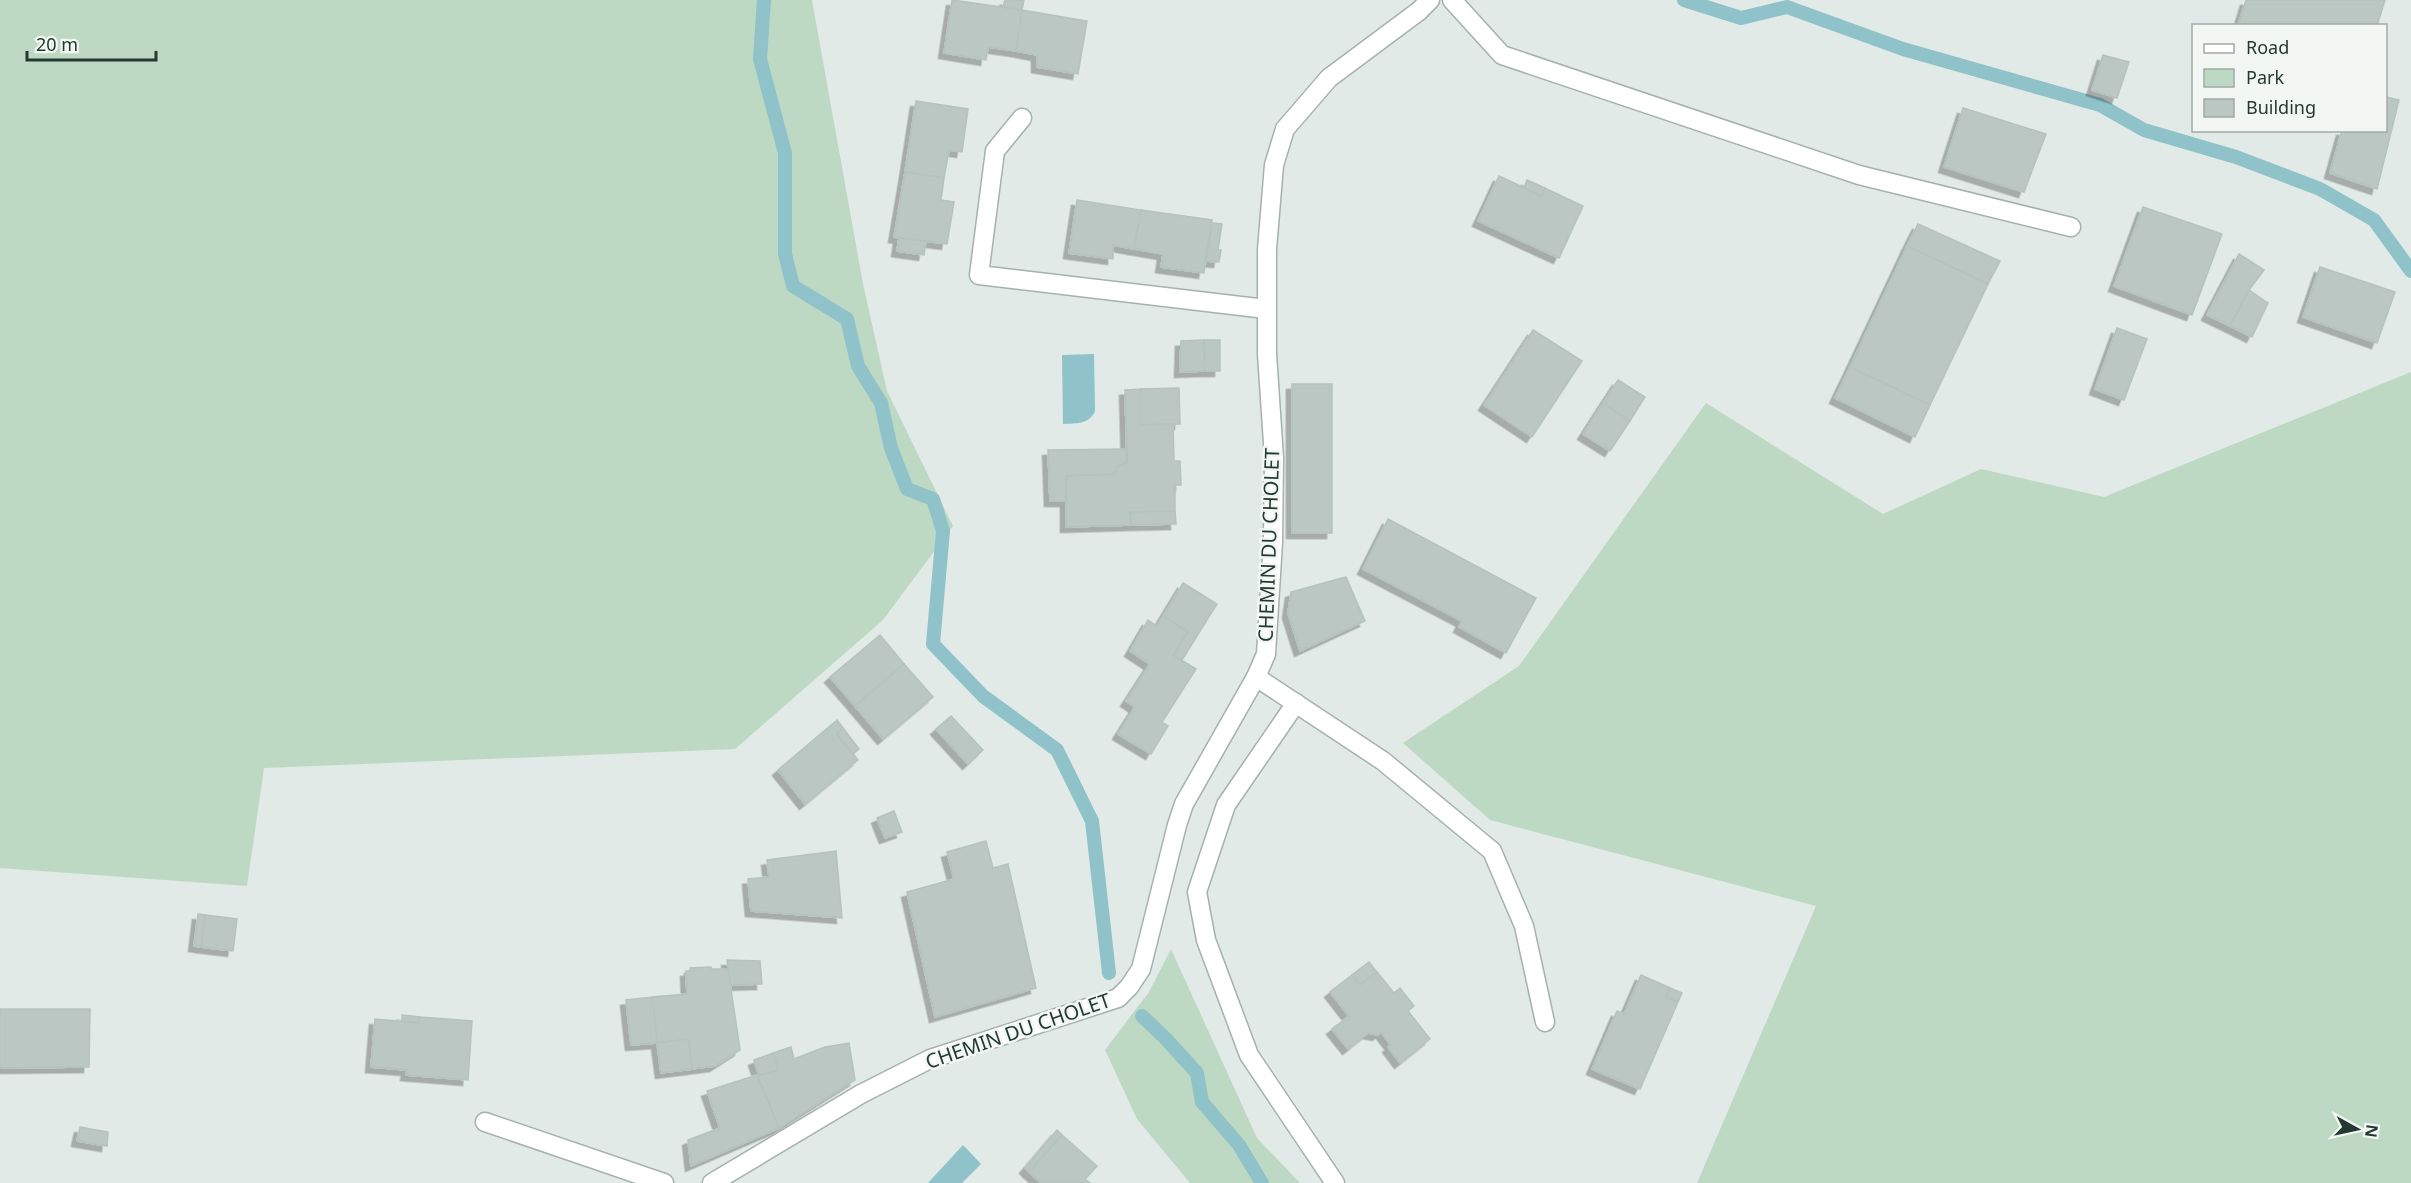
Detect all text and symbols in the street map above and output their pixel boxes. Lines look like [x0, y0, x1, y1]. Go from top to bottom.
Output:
scale bar [27, 24, 156, 62]
legend [2192, 24, 2387, 132]
text: 20 m [36, 32, 78, 56]
text: Road [2246, 35, 2289, 59]
text: Park [2246, 65, 2284, 89]
text: Building [2246, 95, 2316, 119]
street label: CHEMIN DU CHOLET [1252, 448, 1285, 642]
street label: CHEMIN DU CHOLET [922, 986, 1114, 1075]
north arrow [2327, 1099, 2387, 1159]
text: N [2360, 1123, 2384, 1139]

